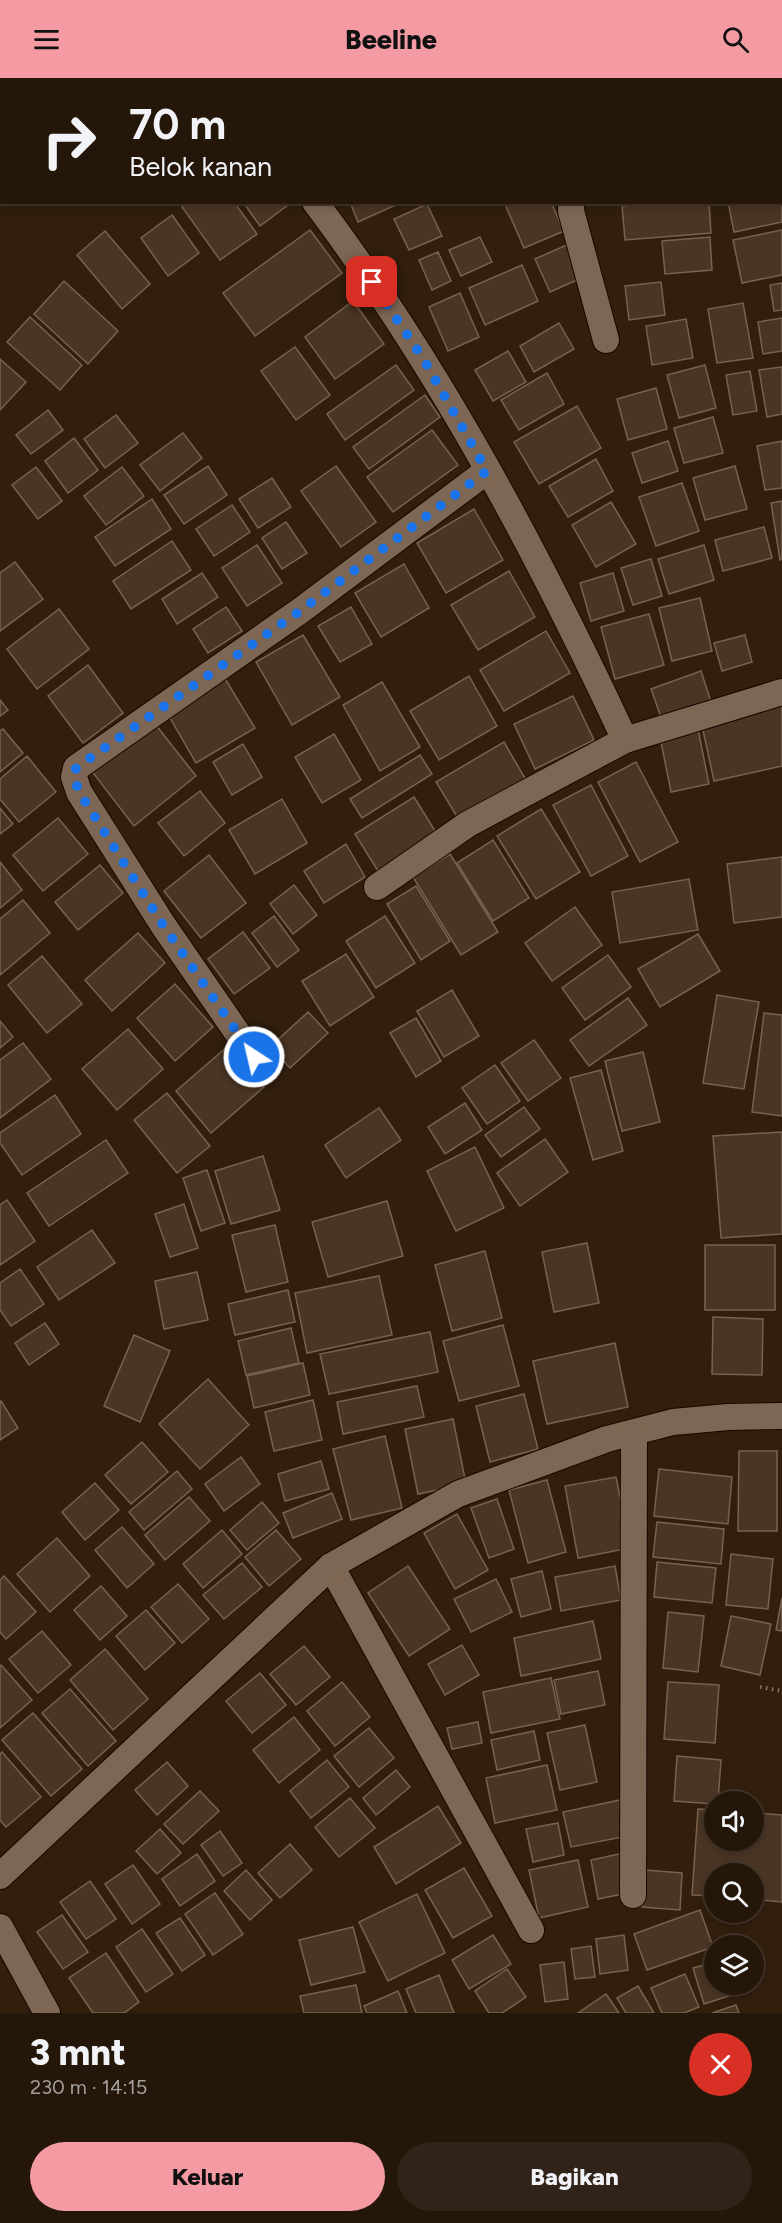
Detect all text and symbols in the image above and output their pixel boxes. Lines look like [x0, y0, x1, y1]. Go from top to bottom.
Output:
icon: menu [30, 23, 63, 56]
text: Beeline [345, 23, 437, 56]
icon: search [719, 23, 752, 56]
text: 70 m [129, 99, 226, 150]
icon: right [30, 102, 108, 180]
text: Belok kanan [129, 150, 272, 183]
pin [346, 256, 397, 307]
icon: arrive [355, 265, 388, 298]
position arrow [222, 1025, 286, 1089]
map controls [704, 1791, 764, 1995]
button: sound [704, 1791, 764, 1851]
button: search [704, 1863, 764, 1923]
button: layers [704, 1935, 764, 1995]
text: 3 mnt [30, 2031, 126, 2074]
button: close [689, 2033, 752, 2096]
text: 230 m · 14:15 [30, 2075, 147, 2099]
button: Keluar [30, 2142, 385, 2211]
button: Bagikan [397, 2142, 752, 2211]

